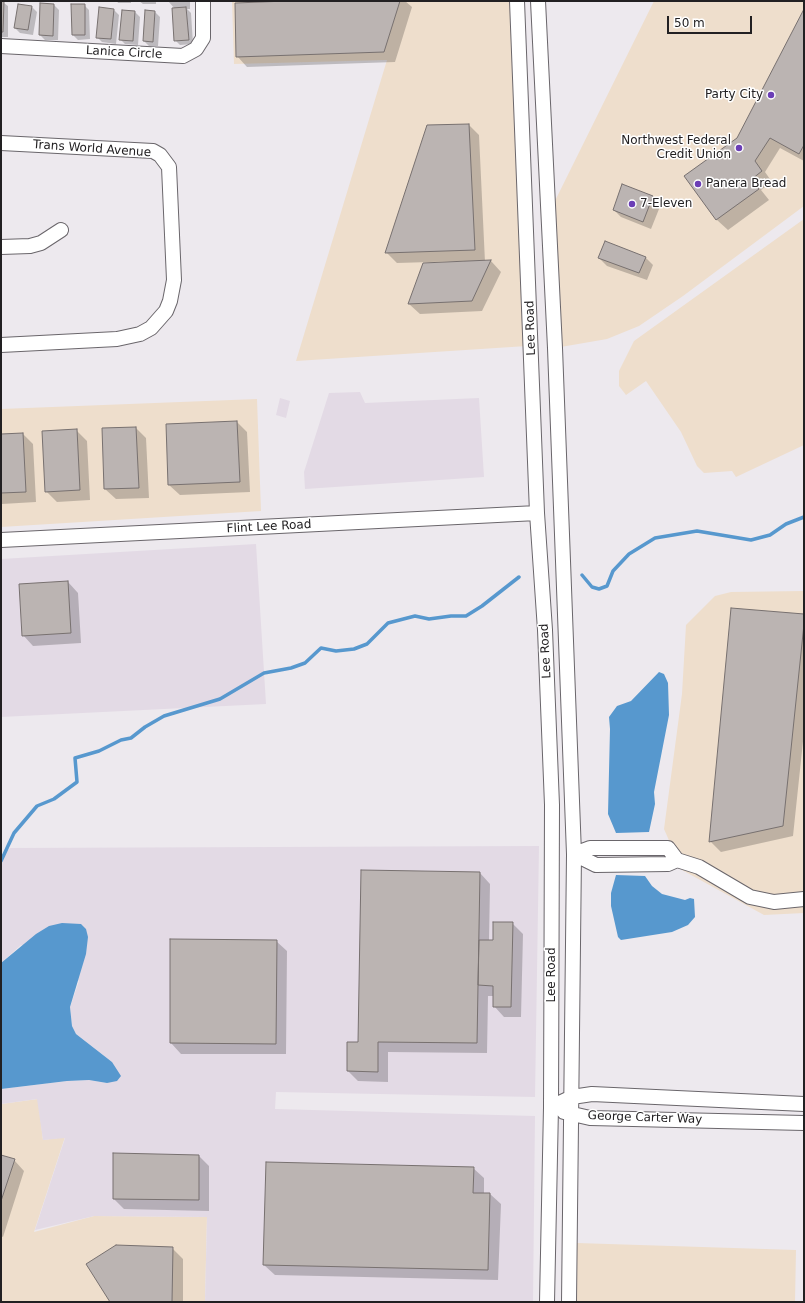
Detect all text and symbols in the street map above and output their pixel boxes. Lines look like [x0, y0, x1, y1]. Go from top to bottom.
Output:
scale bar [669, 8, 754, 34]
text: 50 m [674, 16, 705, 30]
street label: Lanica Circle [85, 44, 163, 62]
place label: Party City [705, 88, 763, 102]
marker: Party City [766, 90, 776, 100]
place label: Northwest Federal Credit Union [621, 134, 731, 162]
street label: Trans World Avenue [32, 138, 152, 160]
marker: Northwest Federal Credit Union [734, 143, 744, 153]
place label: Panera Bread [706, 177, 786, 191]
marker: Panera Bread [693, 179, 703, 189]
place label: 7-Eleven [640, 197, 692, 211]
marker: 7-Eleven [627, 199, 637, 209]
street label: Lee Road [523, 300, 539, 356]
street label: Flint Lee Road [226, 518, 312, 536]
street label: Lee Road [537, 623, 555, 679]
street label: Lee Road [545, 947, 559, 1003]
street label: George Carter Way [587, 1109, 703, 1127]

